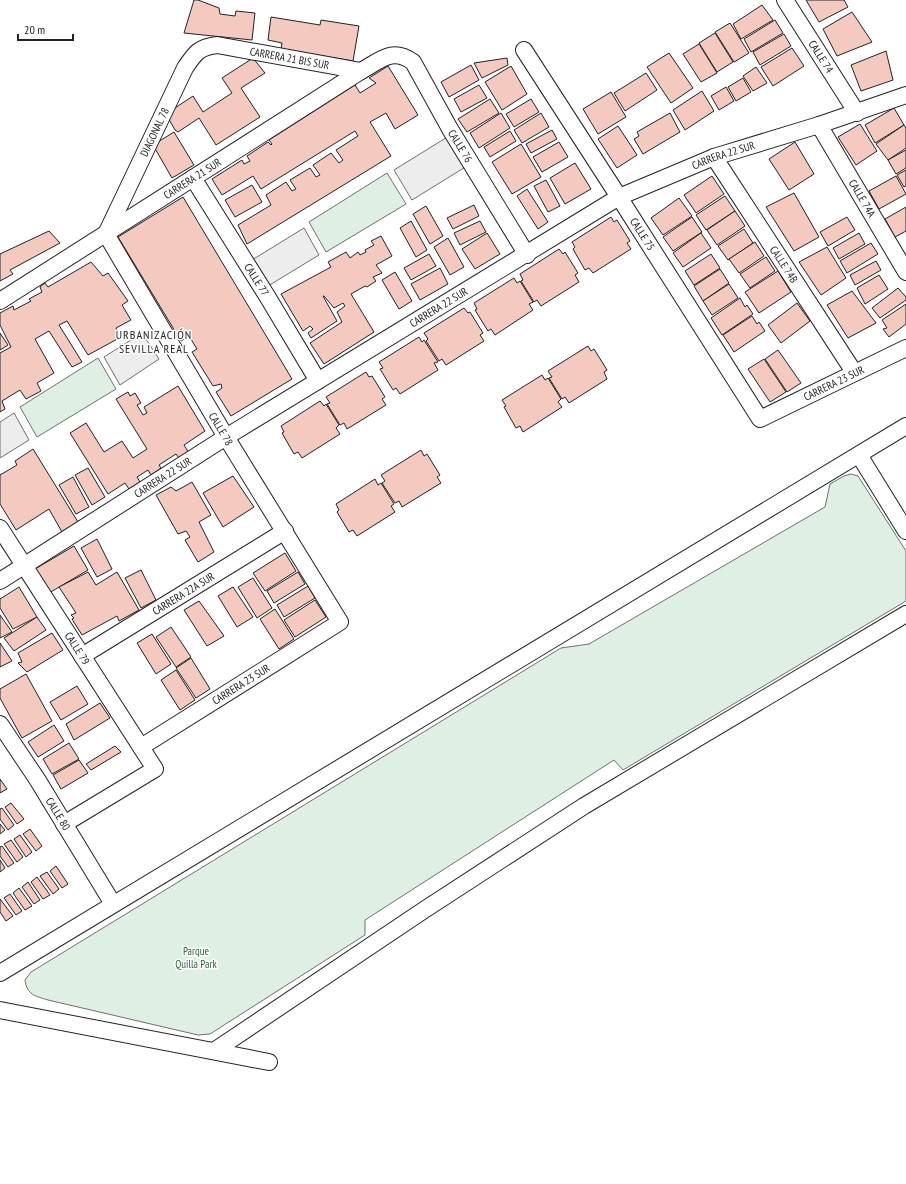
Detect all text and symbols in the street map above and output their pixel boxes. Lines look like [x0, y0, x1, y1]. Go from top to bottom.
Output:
scale bar [18, 16, 73, 42]
text: 20 m [24, 22, 45, 37]
street label: CALLE 74 [805, 38, 837, 76]
street label: CARRERA 21 BIS SUR [249, 44, 330, 72]
street label: DIAGONAL 78 [137, 105, 172, 159]
street label: CALLE 76 [445, 127, 476, 165]
street label: CARRERA 22 SUR [690, 138, 756, 172]
street label: CARRERA 21 SUR [161, 155, 224, 202]
street label: CALLE 74A [846, 177, 879, 220]
street label: CALLE 75 [627, 215, 658, 253]
street label: CALLE 74B [767, 243, 801, 285]
street label: CALLE 77 [241, 261, 272, 299]
street label: CARRERA 22 SUR [407, 284, 470, 330]
district label: URBANIZACIÓN SEVILLA REAL [116, 327, 192, 356]
street label: CARRERA 23 SUR [801, 363, 866, 404]
street label: CALLE 78 [206, 410, 236, 448]
street label: CARRERA 22 SUR [131, 454, 194, 501]
street label: CARRERA 22A SUR [150, 569, 217, 618]
street label: CALLE 79 [62, 629, 93, 667]
street label: CARRERA 23 SUR [209, 661, 272, 708]
street label: CALLE 80 [43, 795, 74, 833]
park label: Parque Quilla Park [175, 944, 217, 971]

